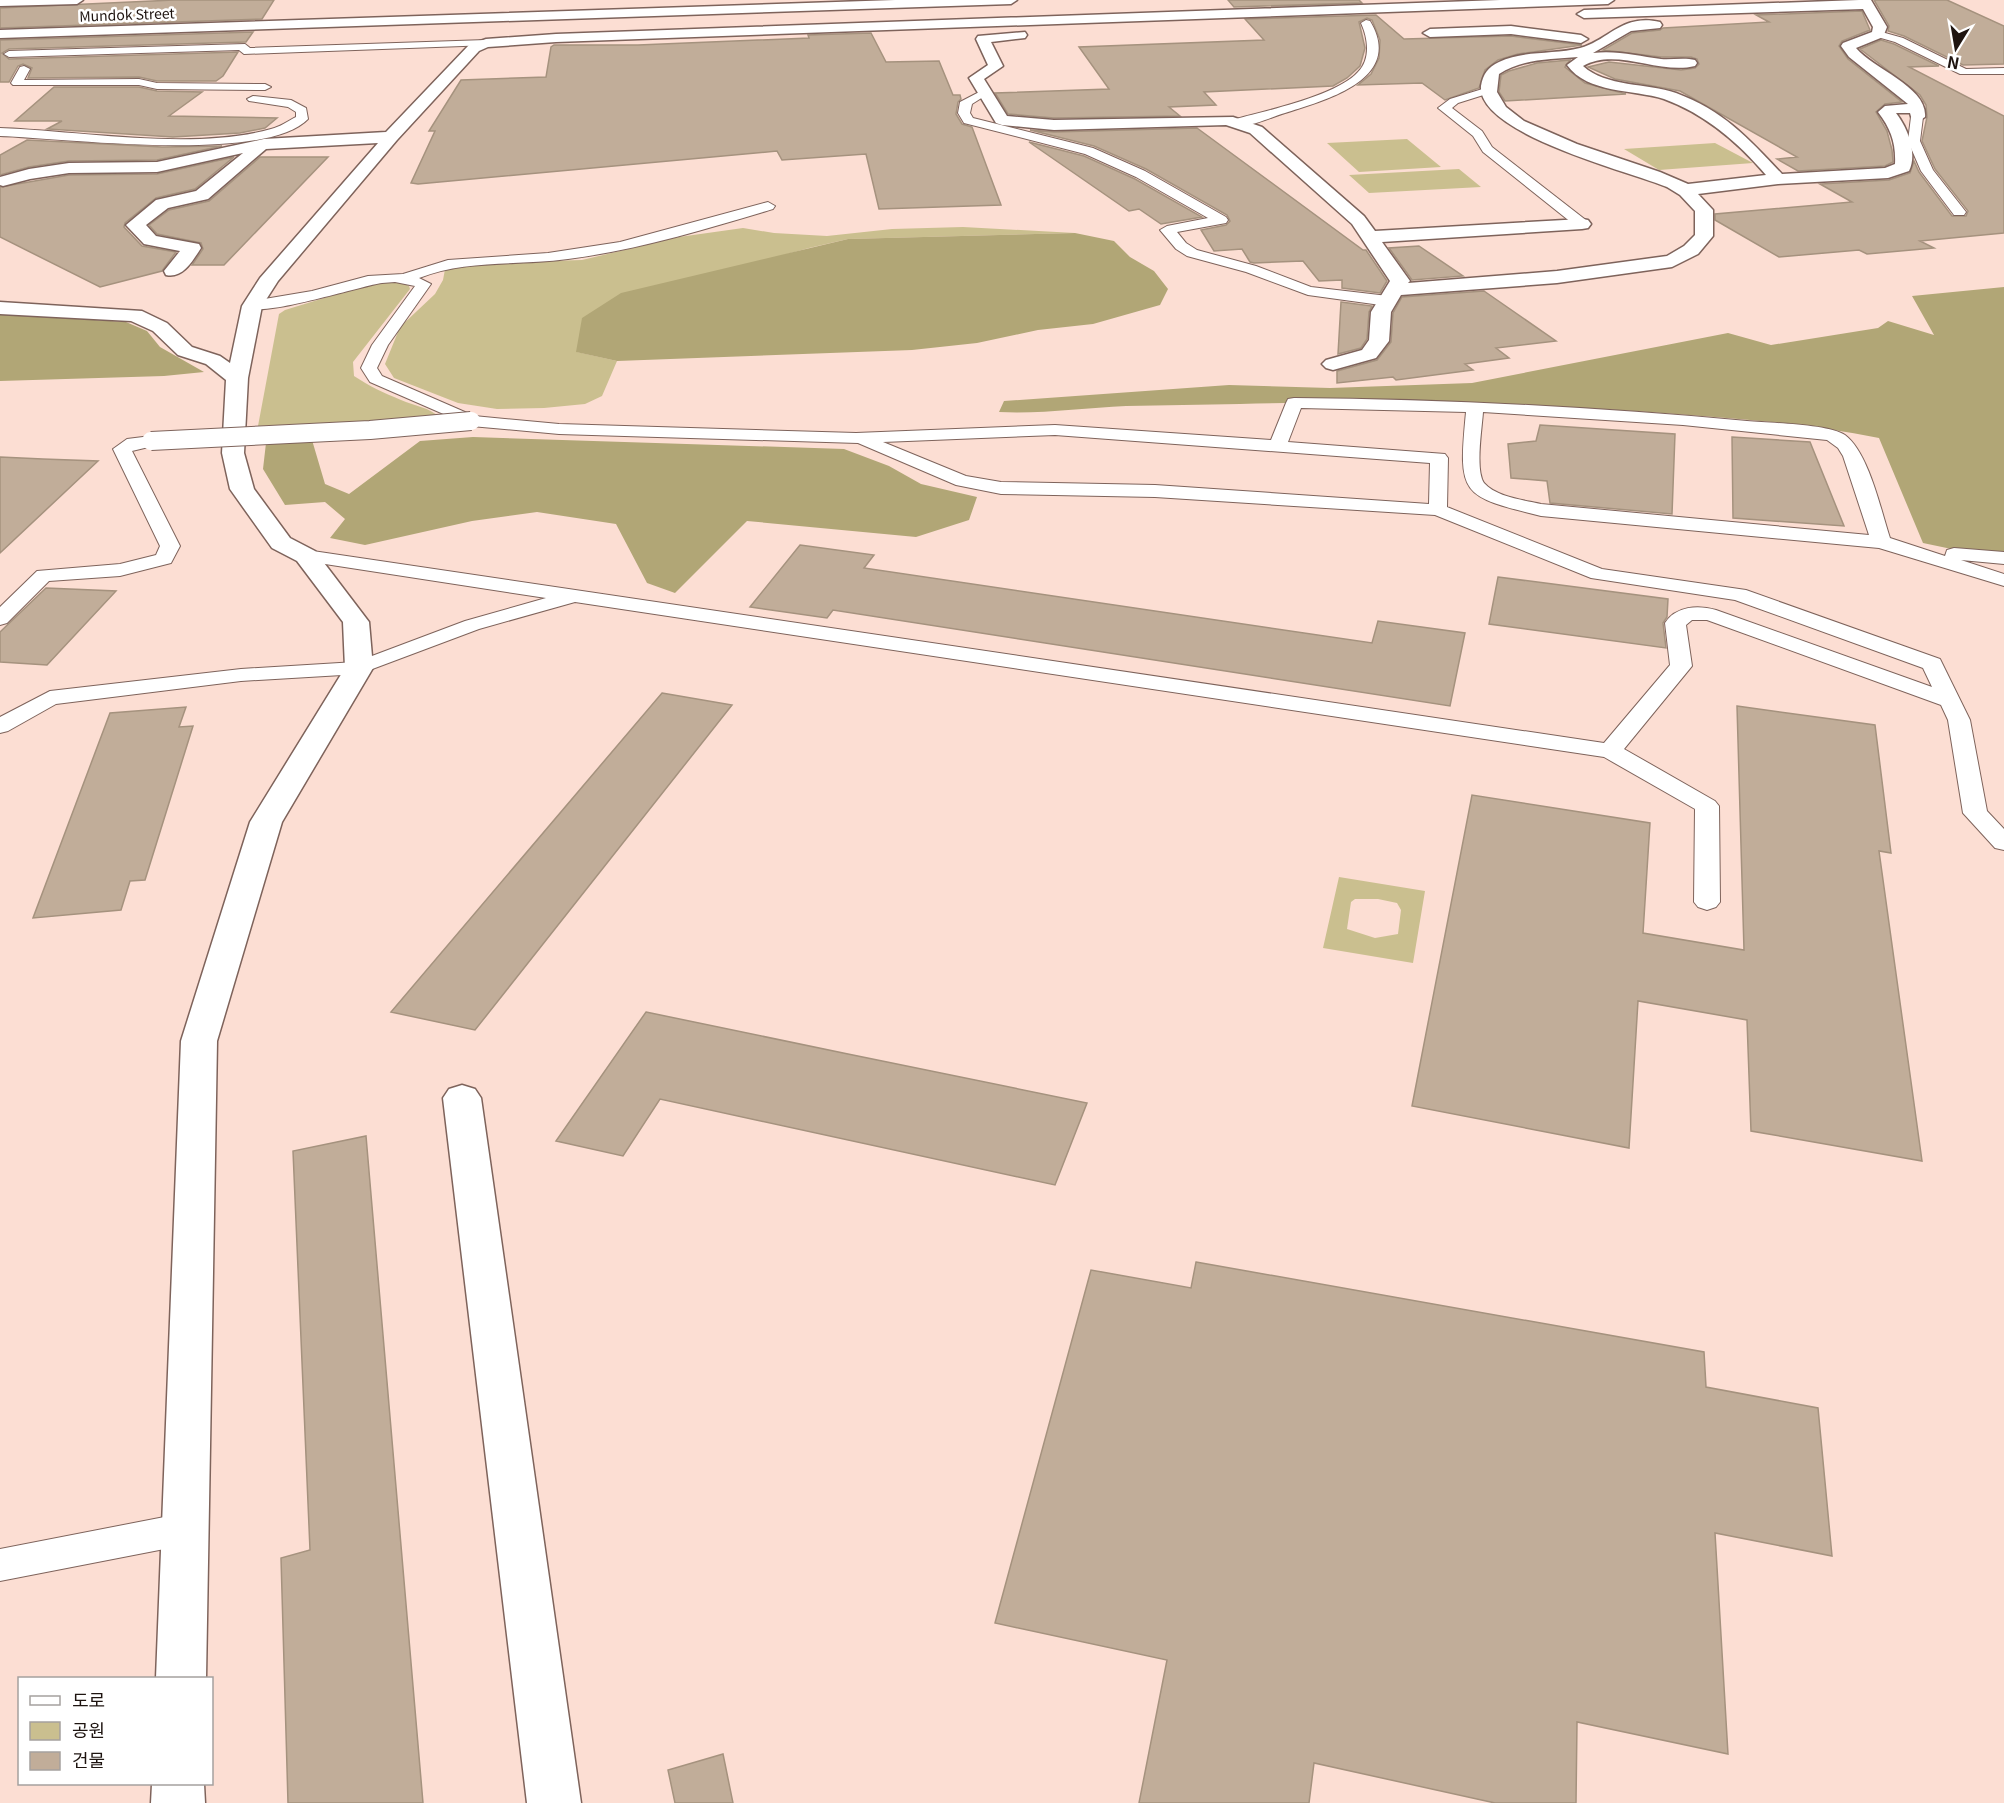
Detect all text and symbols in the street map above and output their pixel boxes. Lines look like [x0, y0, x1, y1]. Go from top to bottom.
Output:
street label: Mundok Street [79, 2, 176, 26]
north arrow [1926, 18, 1986, 78]
text: N [1945, 51, 1961, 77]
legend [18, 1677, 213, 1785]
text: 도로 [72, 1686, 105, 1712]
text: 공원 [72, 1716, 105, 1742]
text: 건물 [72, 1746, 105, 1772]

